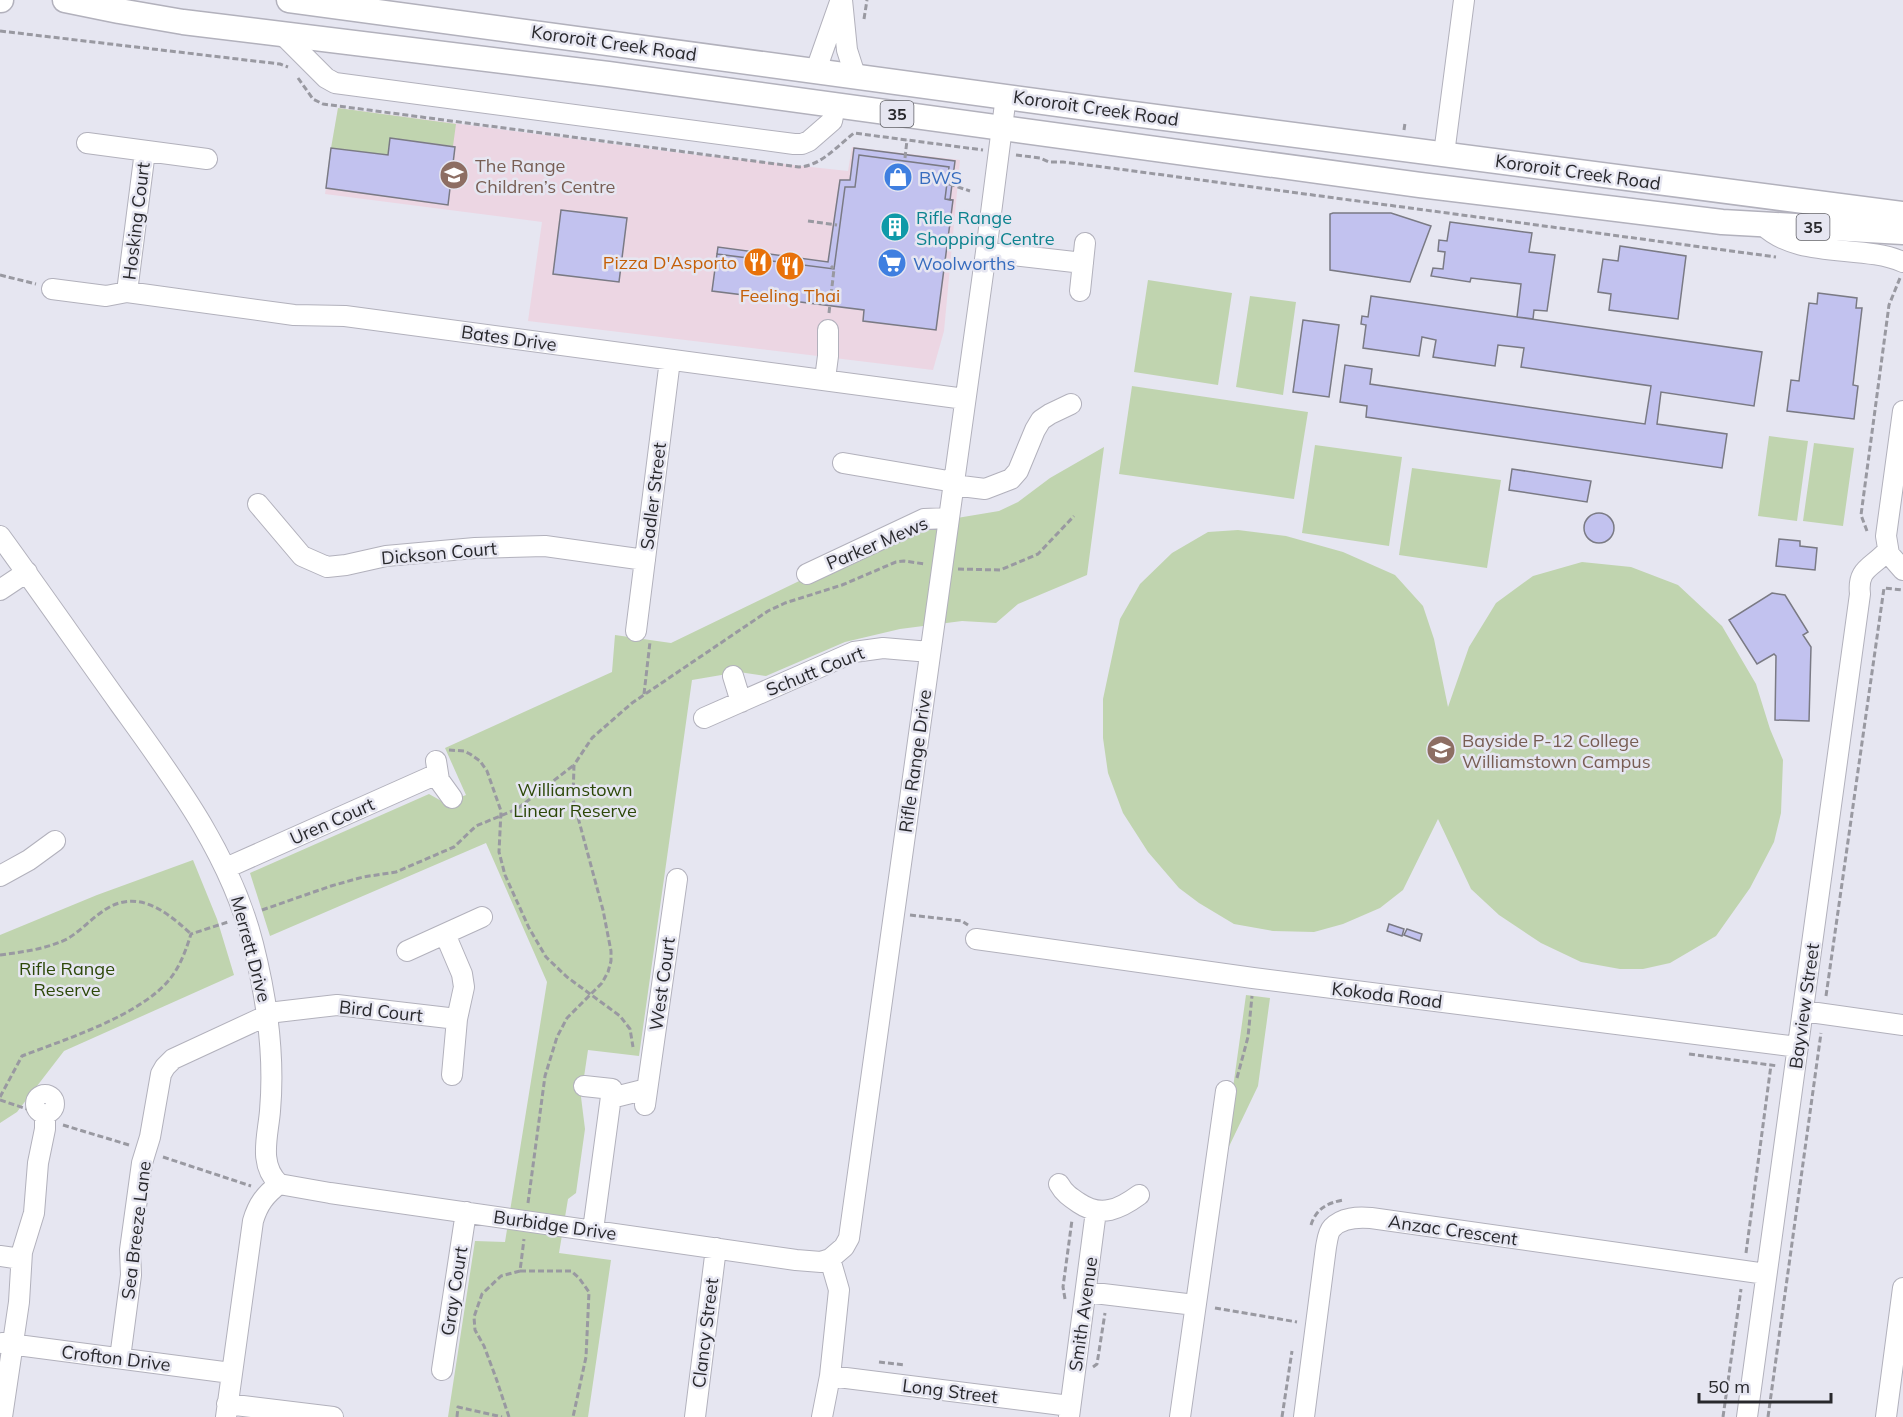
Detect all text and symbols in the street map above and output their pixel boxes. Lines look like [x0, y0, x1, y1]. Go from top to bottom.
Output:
street label: Kororoit Creek Road [530, 20, 698, 66]
street label: Kororoit Creek Road [1012, 85, 1180, 131]
road number: 35 [880, 101, 914, 127]
street label: Kororoit Creek Road [1494, 149, 1662, 195]
place label: The Range Children’s Centre [475, 154, 615, 198]
school or university icon: The Range Children’s Centre [438, 159, 470, 191]
street label: Hosking Court [117, 161, 155, 281]
shop icon: BWS [882, 161, 914, 193]
place label: BWS [919, 166, 962, 189]
place label: Rifle Range Shopping Centre [916, 206, 1055, 250]
building icon: Rifle Range Shopping Centre [879, 211, 911, 243]
road number: 35 [1796, 214, 1830, 240]
restaurant icon: Pizza D'Asporto [742, 246, 774, 278]
supermarket icon: Woolworths [876, 247, 908, 279]
restaurant icon: Feeling Thai [774, 250, 806, 282]
place label: Pizza D'Asporto [603, 251, 737, 274]
place label: Woolworths [913, 252, 1015, 275]
place label: Feeling Thai [740, 284, 840, 307]
street label: Bates Drive [460, 320, 558, 356]
street label: Sadler Street [635, 441, 671, 551]
street label: Parker Mews [823, 511, 931, 575]
street label: Dickson Court [380, 536, 498, 570]
street label: Schutt Court [763, 641, 867, 701]
street label: Rifle Range Drive [894, 688, 936, 834]
place label: Bayside P-12 College Williamstown Campus [1462, 729, 1651, 773]
school or university icon: Bayside P-12 College Williamstown Campus [1425, 734, 1457, 766]
park label: Williamstown Linear Reserve [513, 778, 637, 822]
street label: Uren Court [286, 792, 378, 850]
street label: Merrett Drive [226, 894, 276, 1004]
street label: West Court [644, 936, 680, 1032]
street label: Bayview Street [1784, 942, 1824, 1070]
park label: Rifle Range Reserve [19, 957, 115, 1001]
street label: Kokoda Road [1330, 977, 1444, 1013]
street label: Bird Court [338, 995, 424, 1027]
street label: Sea Breeze Lane [116, 1159, 156, 1301]
street label: Burbidge Drive [492, 1205, 618, 1245]
street label: Anzac Crescent [1387, 1210, 1519, 1250]
street label: Gray Court [436, 1245, 472, 1337]
street label: Smith Avenue [1064, 1255, 1102, 1373]
street label: Clancy Street [687, 1277, 723, 1389]
street label: Crofton Drive [60, 1340, 172, 1376]
scale bar [1699, 1366, 1831, 1404]
street label: Long Street [901, 1374, 999, 1408]
text: 50 m [1708, 1375, 1750, 1398]

